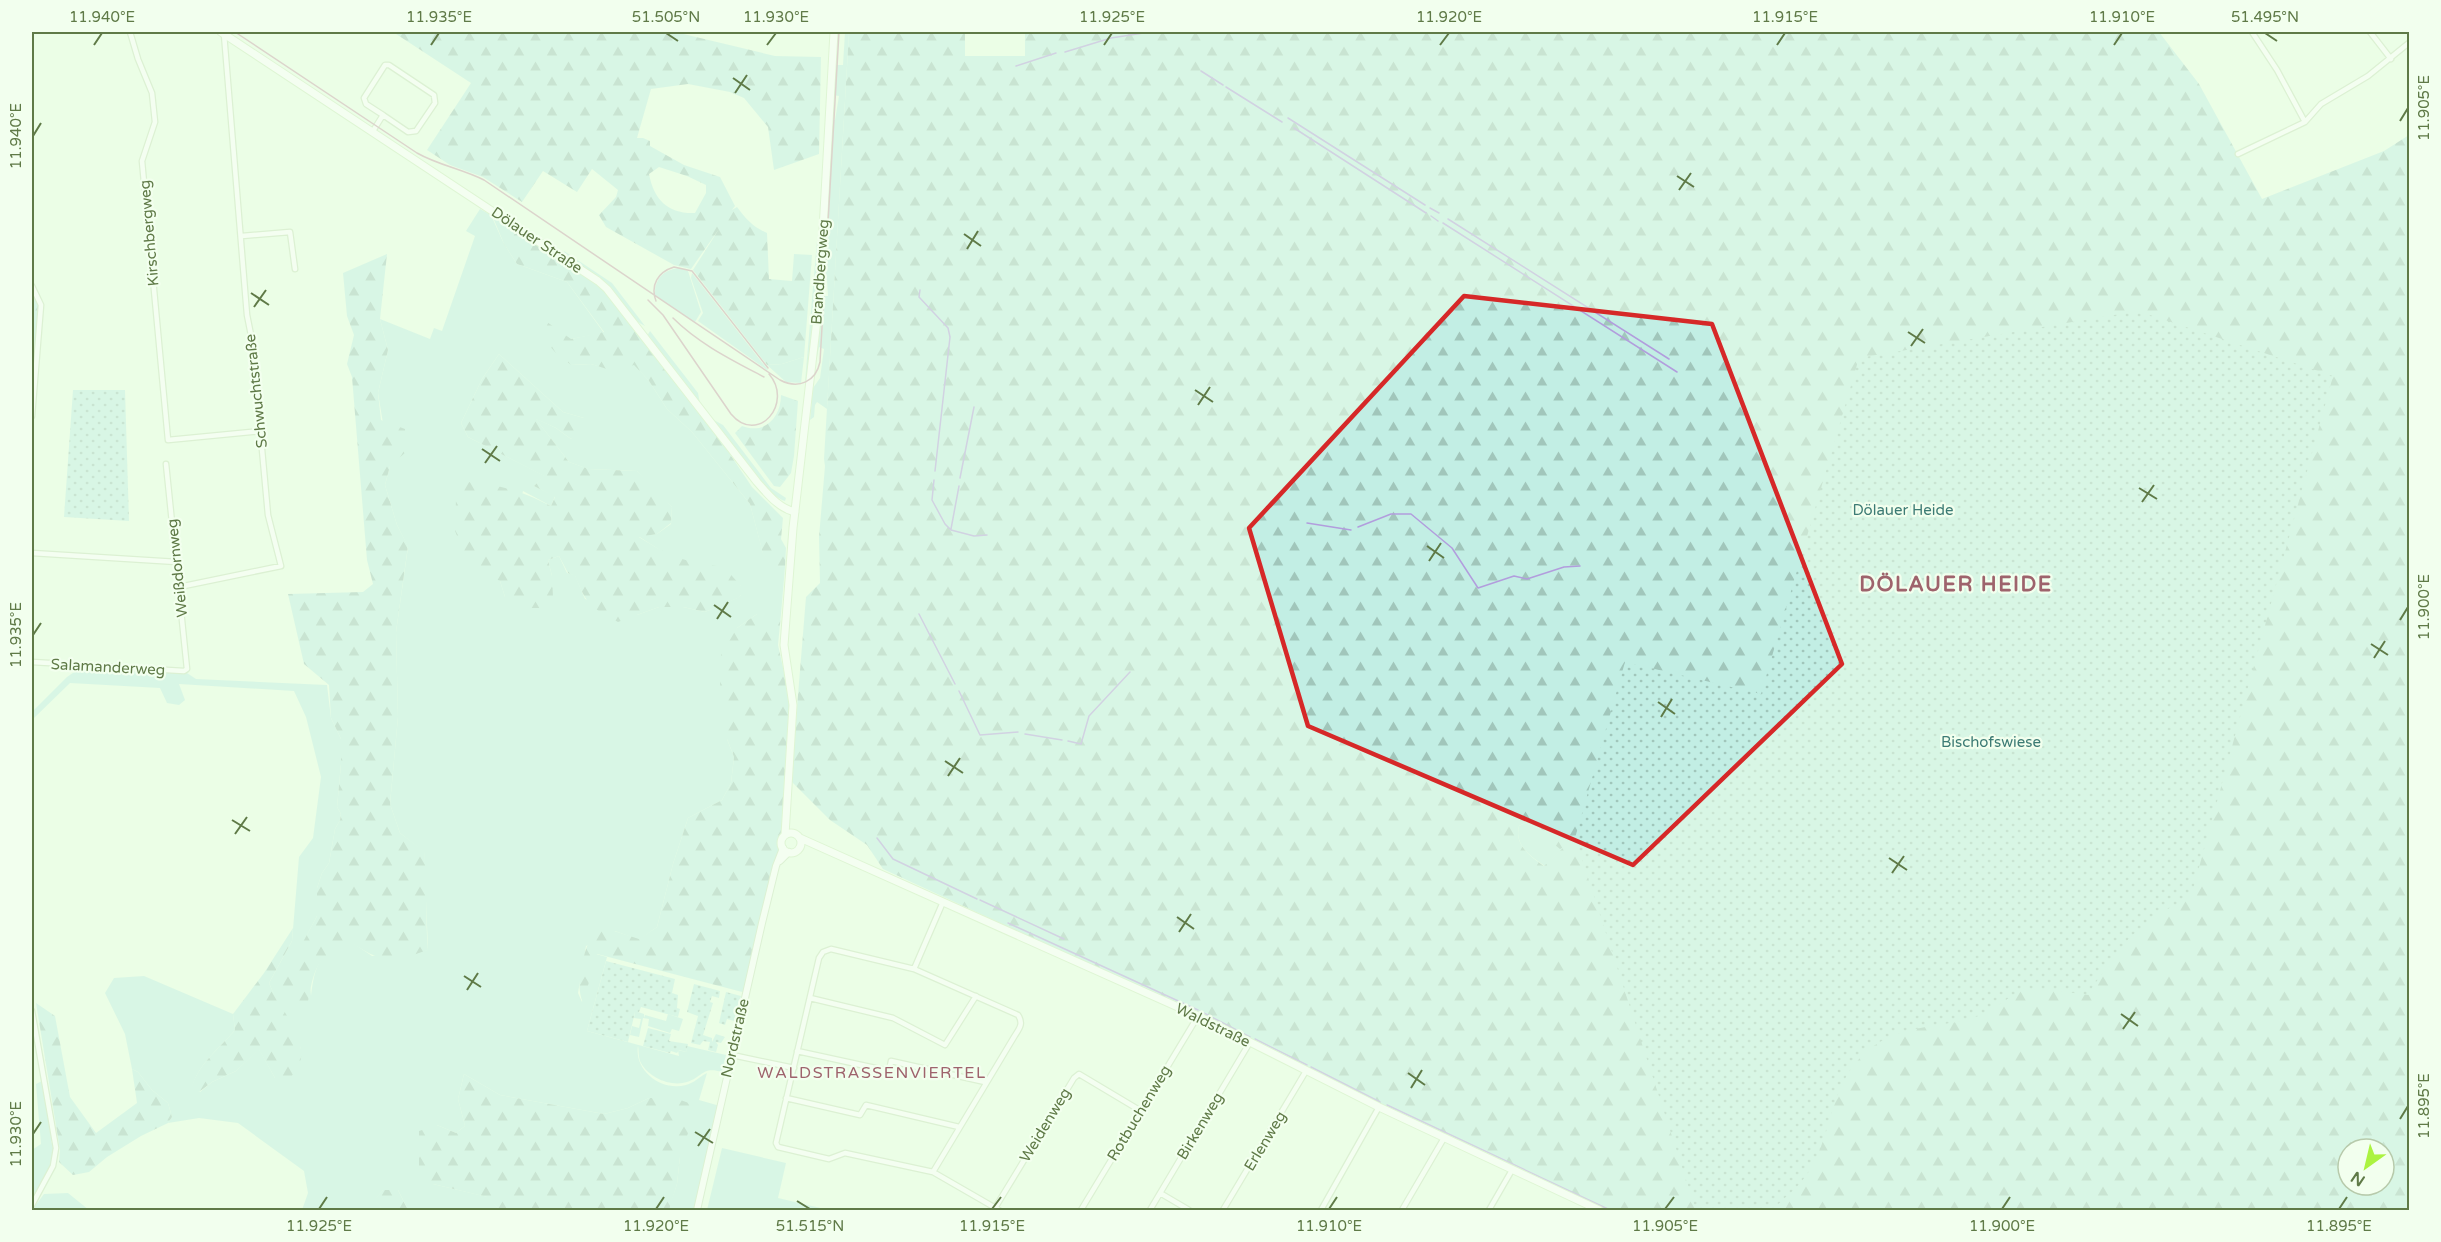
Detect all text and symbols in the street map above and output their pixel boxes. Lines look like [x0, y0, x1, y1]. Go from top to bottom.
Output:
text: 11.940°E [69, 8, 135, 26]
text: 11.935°E [406, 8, 472, 26]
text: 51.505°N [632, 8, 700, 26]
text: 11.930°E [743, 8, 809, 26]
text: 11.925°E [1079, 8, 1145, 26]
text: 11.920°E [1416, 8, 1482, 26]
text: 11.915°E [1752, 8, 1818, 26]
text: 11.910°E [2089, 8, 2155, 26]
text: 51.495°N [2231, 8, 2299, 26]
text: 11.905°E [2415, 75, 2433, 141]
text: 11.940°E [7, 103, 25, 169]
street label: Kirschbergweg [135, 179, 163, 287]
street label: Dölauer Straße [488, 203, 586, 277]
street label: Brandbergweg [807, 219, 833, 325]
street label: Schwuchtstraße [241, 333, 271, 449]
park label: Dölauer Heide [1853, 501, 1953, 519]
street label: Weißdornweg [163, 518, 191, 618]
district label: DÖLAUER HEIDE [1859, 572, 2053, 597]
text: 11.900°E [2415, 574, 2433, 640]
text: 11.935°E [7, 602, 25, 668]
street label: Salamanderweg [50, 655, 166, 679]
park label: Bischofswiese [1941, 733, 2041, 751]
street label: Nordstraße [717, 997, 753, 1079]
street label: Waldstraße [1173, 999, 1253, 1051]
street label: Rotbuchenweg [1103, 1062, 1175, 1164]
district label: WALDSTRASSENVIERTEL [757, 1063, 987, 1083]
text: 11.895°E [2415, 1073, 2433, 1139]
street label: Weidenweg [1016, 1085, 1074, 1165]
street label: Birkenweg [1173, 1089, 1227, 1163]
text: 11.930°E [7, 1101, 25, 1167]
street label: Erlenweg [1240, 1108, 1290, 1174]
north arrow [2336, 1137, 2396, 1197]
text: N [2347, 1167, 2369, 1190]
text: 11.925°E [286, 1217, 352, 1235]
text: 11.920°E [623, 1217, 689, 1235]
text: 51.515°N [776, 1217, 844, 1235]
text: 11.915°E [959, 1217, 1025, 1235]
text: 11.910°E [1296, 1217, 1362, 1235]
text: 11.905°E [1632, 1217, 1698, 1235]
text: 11.900°E [1969, 1217, 2035, 1235]
text: 11.895°E [2306, 1217, 2372, 1235]

